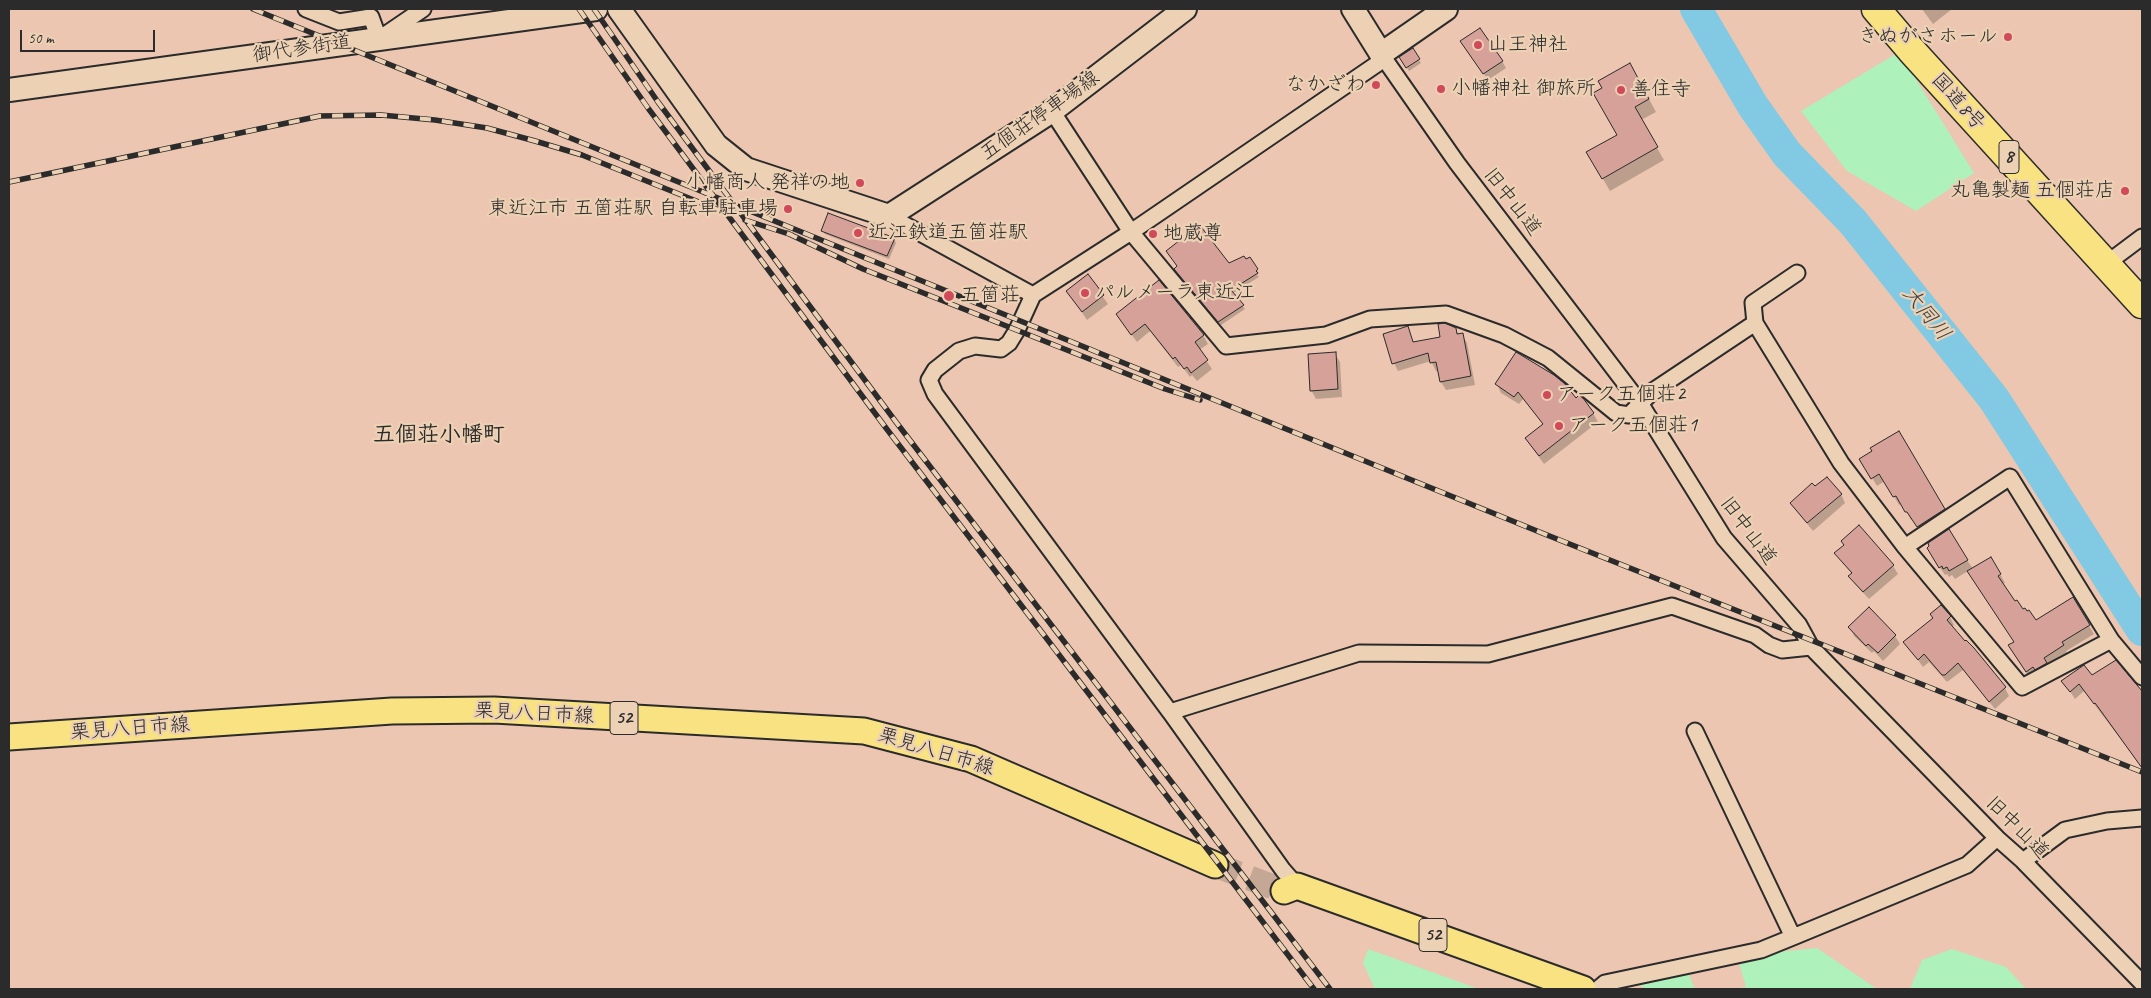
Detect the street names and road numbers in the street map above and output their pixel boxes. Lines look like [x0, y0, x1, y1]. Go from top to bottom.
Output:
street label: 御代参街道 [251, 30, 353, 68]
street label: 五個荘停車場線 [976, 66, 1104, 166]
street label: 国道8号 [1926, 68, 1990, 136]
road number: 8 [1999, 140, 2019, 173]
street label: 旧中山道 [1478, 163, 1546, 241]
street label: 旧中山道 [1714, 492, 1782, 570]
street label: 栗見八日市線 [473, 699, 595, 729]
road number: 52 [610, 701, 638, 734]
street label: 栗見八日市線 [69, 713, 191, 745]
street label: 栗見八日市線 [875, 723, 997, 781]
street label: 旧中山道 [1980, 791, 2054, 865]
road number: 52 [1419, 918, 1447, 952]

